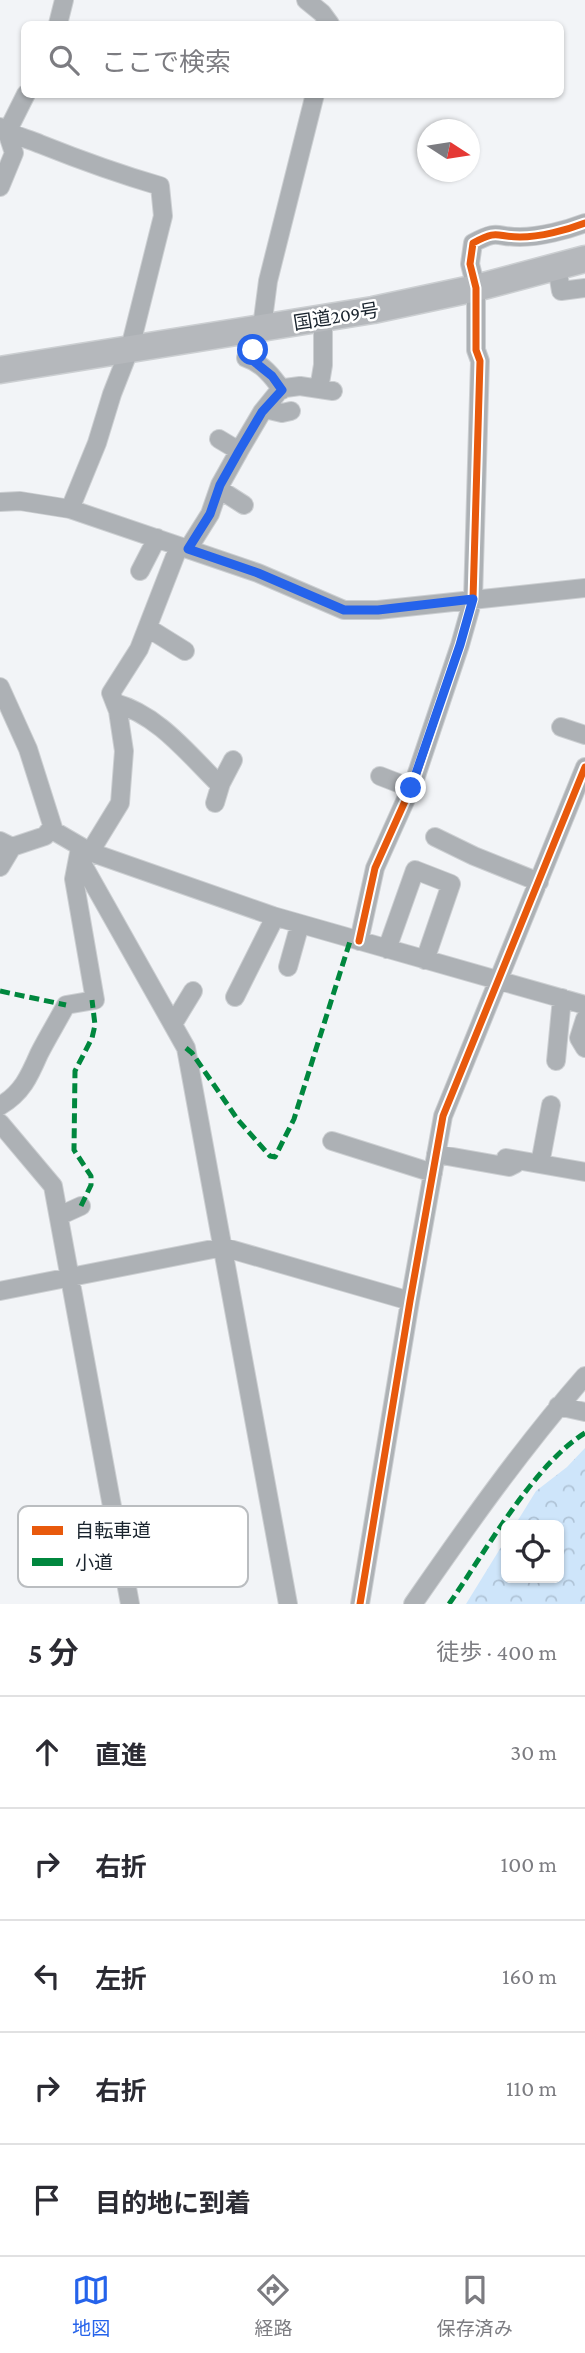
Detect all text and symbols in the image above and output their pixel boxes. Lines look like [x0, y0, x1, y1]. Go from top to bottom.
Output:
search box [21, 21, 564, 98]
icon: search [45, 41, 83, 79]
text: ここで検索 [101, 48, 231, 77]
north arrow [417, 119, 480, 182]
street label: 国道209号 [292, 299, 380, 334]
route start [237, 334, 268, 365]
route end [395, 772, 426, 803]
legend [18, 1506, 248, 1587]
text: 自転車道 [75, 1520, 151, 1541]
map controls [501, 1520, 564, 1583]
button: locate [501, 1520, 564, 1583]
text: 小道 [75, 1552, 113, 1573]
text: 5 分 [28, 1636, 78, 1669]
text: 徒歩 · 400 m [436, 1639, 557, 1665]
icon: ahead [28, 1733, 66, 1771]
text: 30 m [510, 1739, 557, 1765]
text: 直進 [95, 1741, 147, 1770]
icon: right [28, 1845, 66, 1883]
text: 100 m [501, 1851, 557, 1877]
text: 右折 [95, 1853, 147, 1882]
icon: left [28, 1957, 66, 1995]
text: 160 m [502, 1963, 557, 1989]
text: 左折 [95, 1965, 147, 1994]
icon: right [28, 2069, 66, 2107]
text: 110 m [506, 2075, 557, 2101]
text: 右折 [95, 2077, 147, 2106]
icon: arrive [28, 2181, 66, 2219]
text: 目的地に到着 [95, 2189, 251, 2218]
tab: 地図 [72, 2271, 110, 2340]
tab: 経路 [254, 2271, 293, 2340]
tab: 保存済み [437, 2271, 513, 2340]

